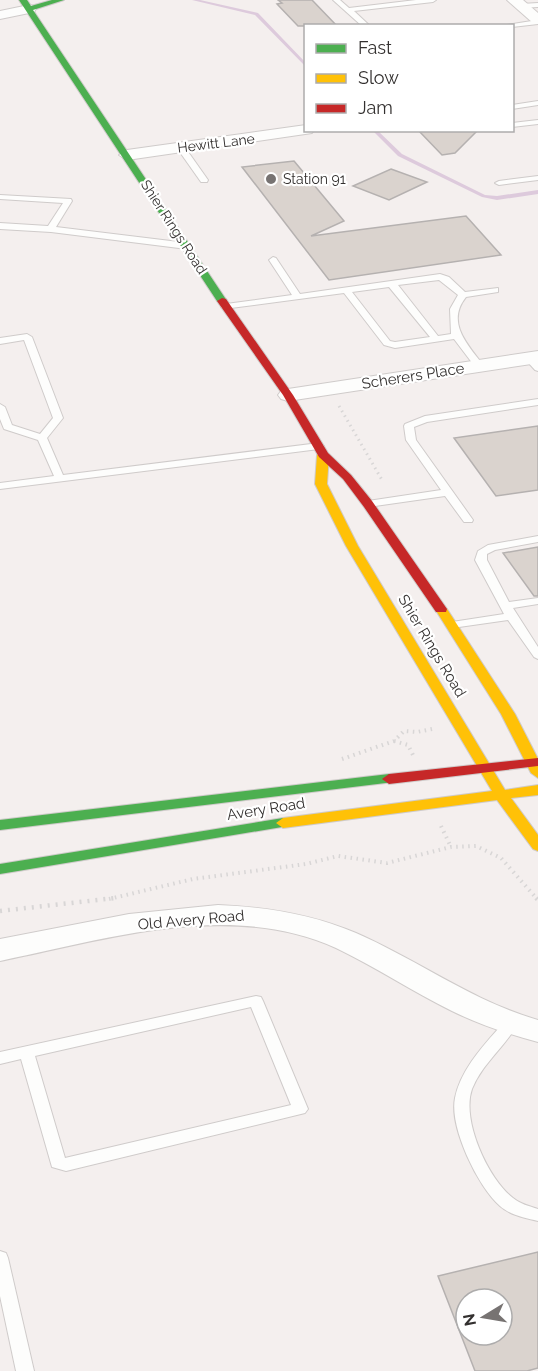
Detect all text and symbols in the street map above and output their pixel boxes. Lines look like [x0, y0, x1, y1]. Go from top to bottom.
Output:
legend [304, 24, 514, 132]
text: Fast [358, 37, 392, 58]
text: Slow [358, 67, 399, 88]
text: Jam [358, 97, 393, 118]
street label: Hewitt Lane [176, 130, 256, 156]
place label: Station 91 [283, 171, 346, 187]
marker: Station 91 [264, 172, 278, 186]
street label: Shier Rings Road [138, 177, 210, 277]
street label: Scherers Place [360, 359, 466, 393]
street label: Shier Rings Road [394, 591, 470, 701]
street label: Avery Road [226, 794, 306, 824]
street label: Old Avery Road [137, 906, 245, 934]
north arrow [454, 1287, 514, 1347]
text: N [459, 1312, 480, 1328]

